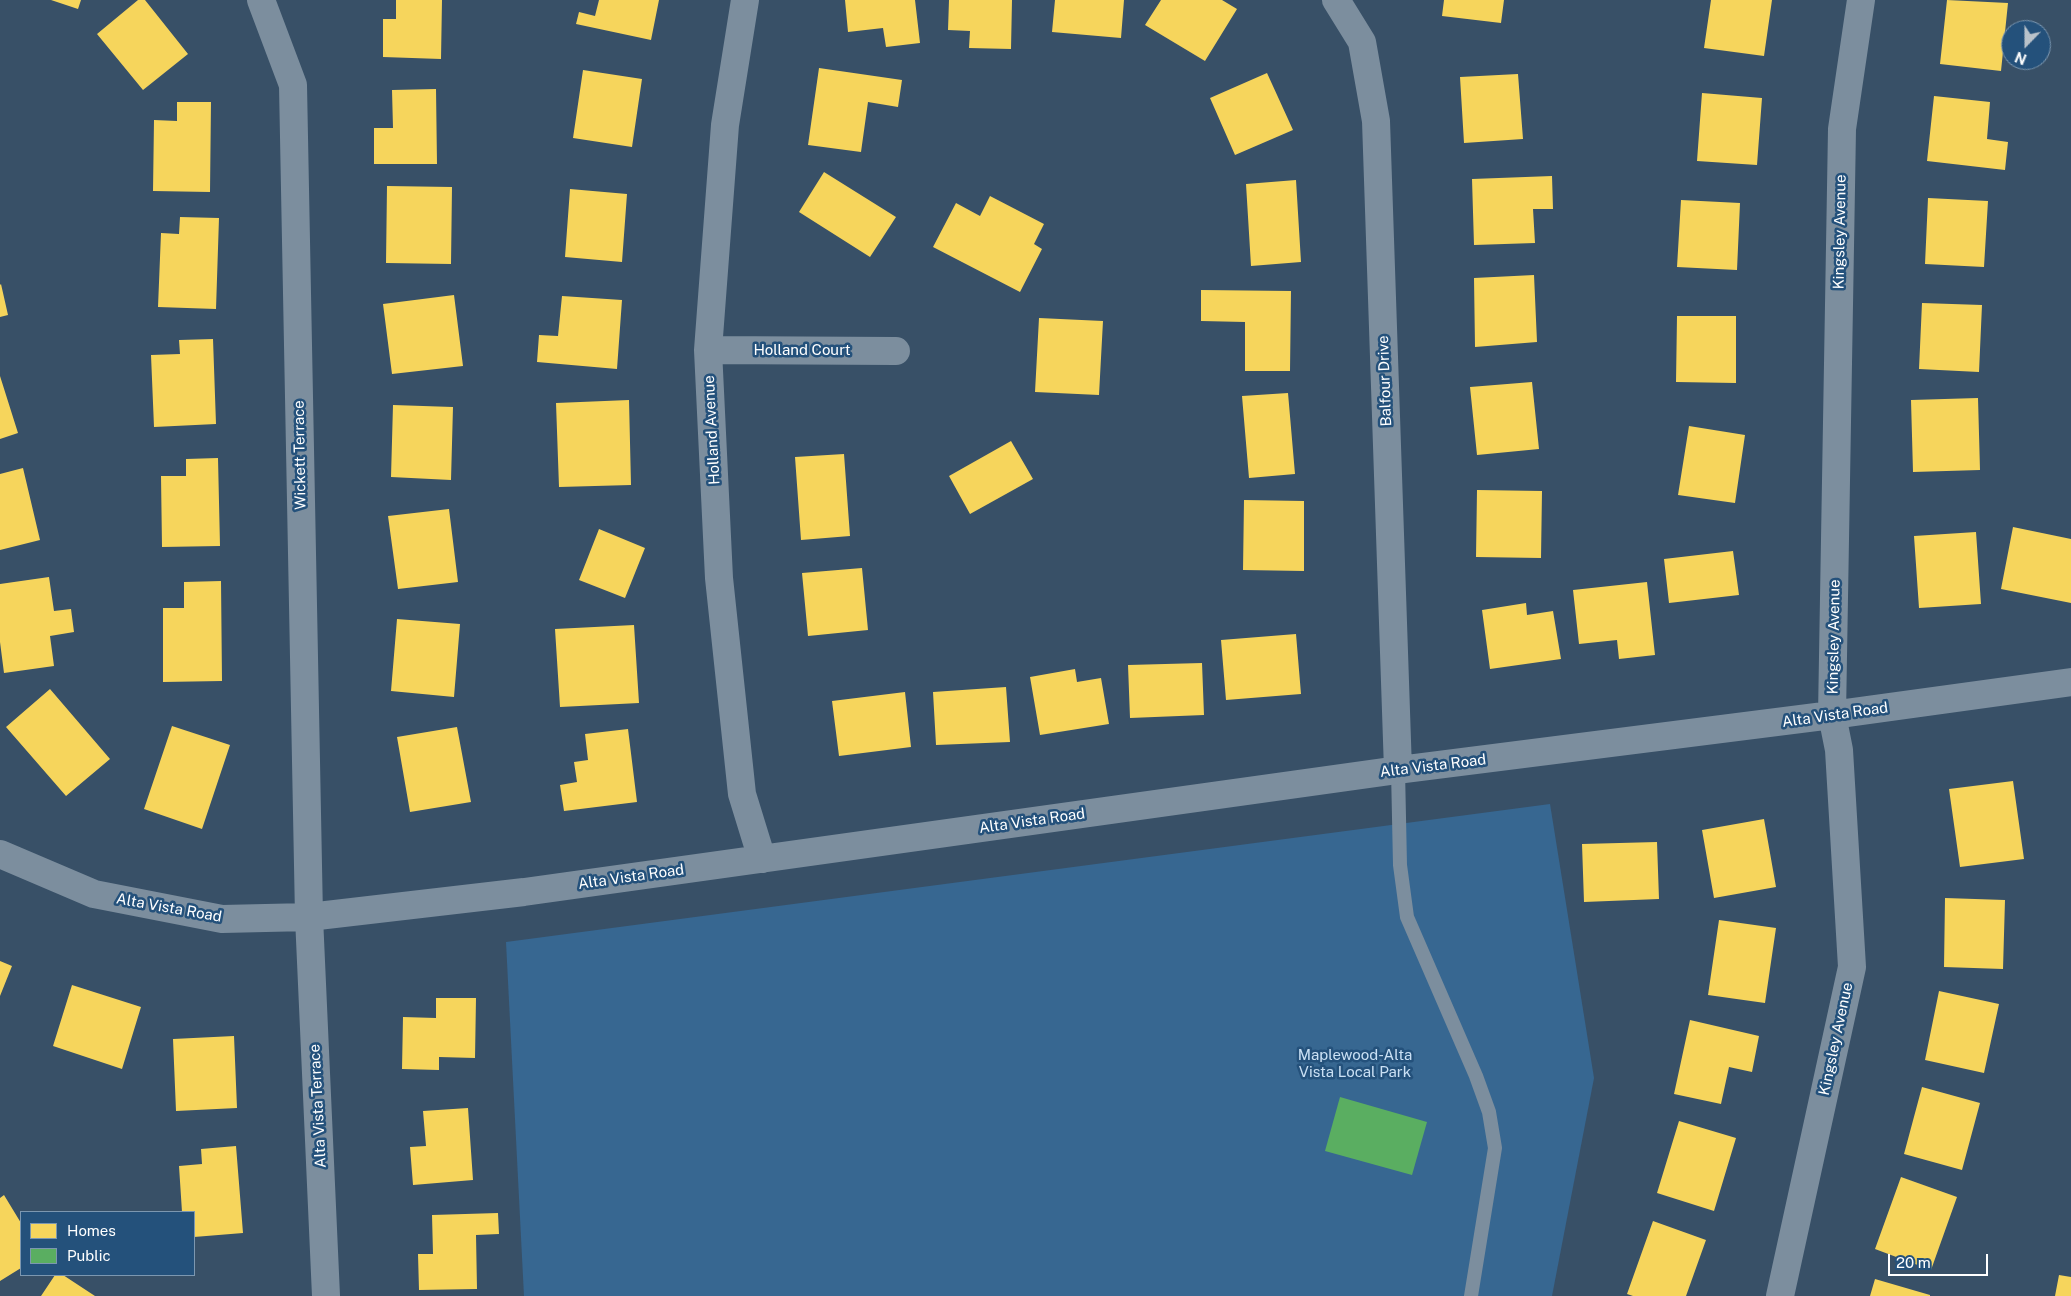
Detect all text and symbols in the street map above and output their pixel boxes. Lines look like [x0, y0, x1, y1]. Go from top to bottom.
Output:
north arrow [2001, 20, 2051, 70]
text: N [2013, 49, 2029, 67]
street label: Kingsley Avenue [1830, 174, 1850, 290]
street label: Balfour Drive [1374, 335, 1396, 427]
street label: Holland Court [753, 341, 851, 359]
street label: Holland Avenue [700, 375, 724, 485]
street label: Wickett Terrace [290, 400, 310, 510]
street label: Kingsley Avenue [1824, 579, 1844, 695]
street label: Alta Vista Road [1781, 699, 1889, 731]
street label: Alta Vista Road [1379, 751, 1487, 781]
street label: Alta Vista Road [978, 805, 1086, 837]
street label: Alta Vista Road [577, 861, 685, 893]
street label: Alta Vista Road [115, 890, 223, 926]
street label: Kingsley Avenue [1815, 981, 1857, 1097]
street label: Alta Vista Terrace [306, 1044, 330, 1168]
park label: Maplewood-Alta Vista Local Park [1298, 1046, 1412, 1081]
legend [20, 1211, 195, 1276]
text: Homes [67, 1222, 116, 1239]
scale bar [1891, 1244, 1991, 1276]
text: Public [67, 1247, 111, 1264]
text: 20 m [1896, 1254, 1931, 1271]

